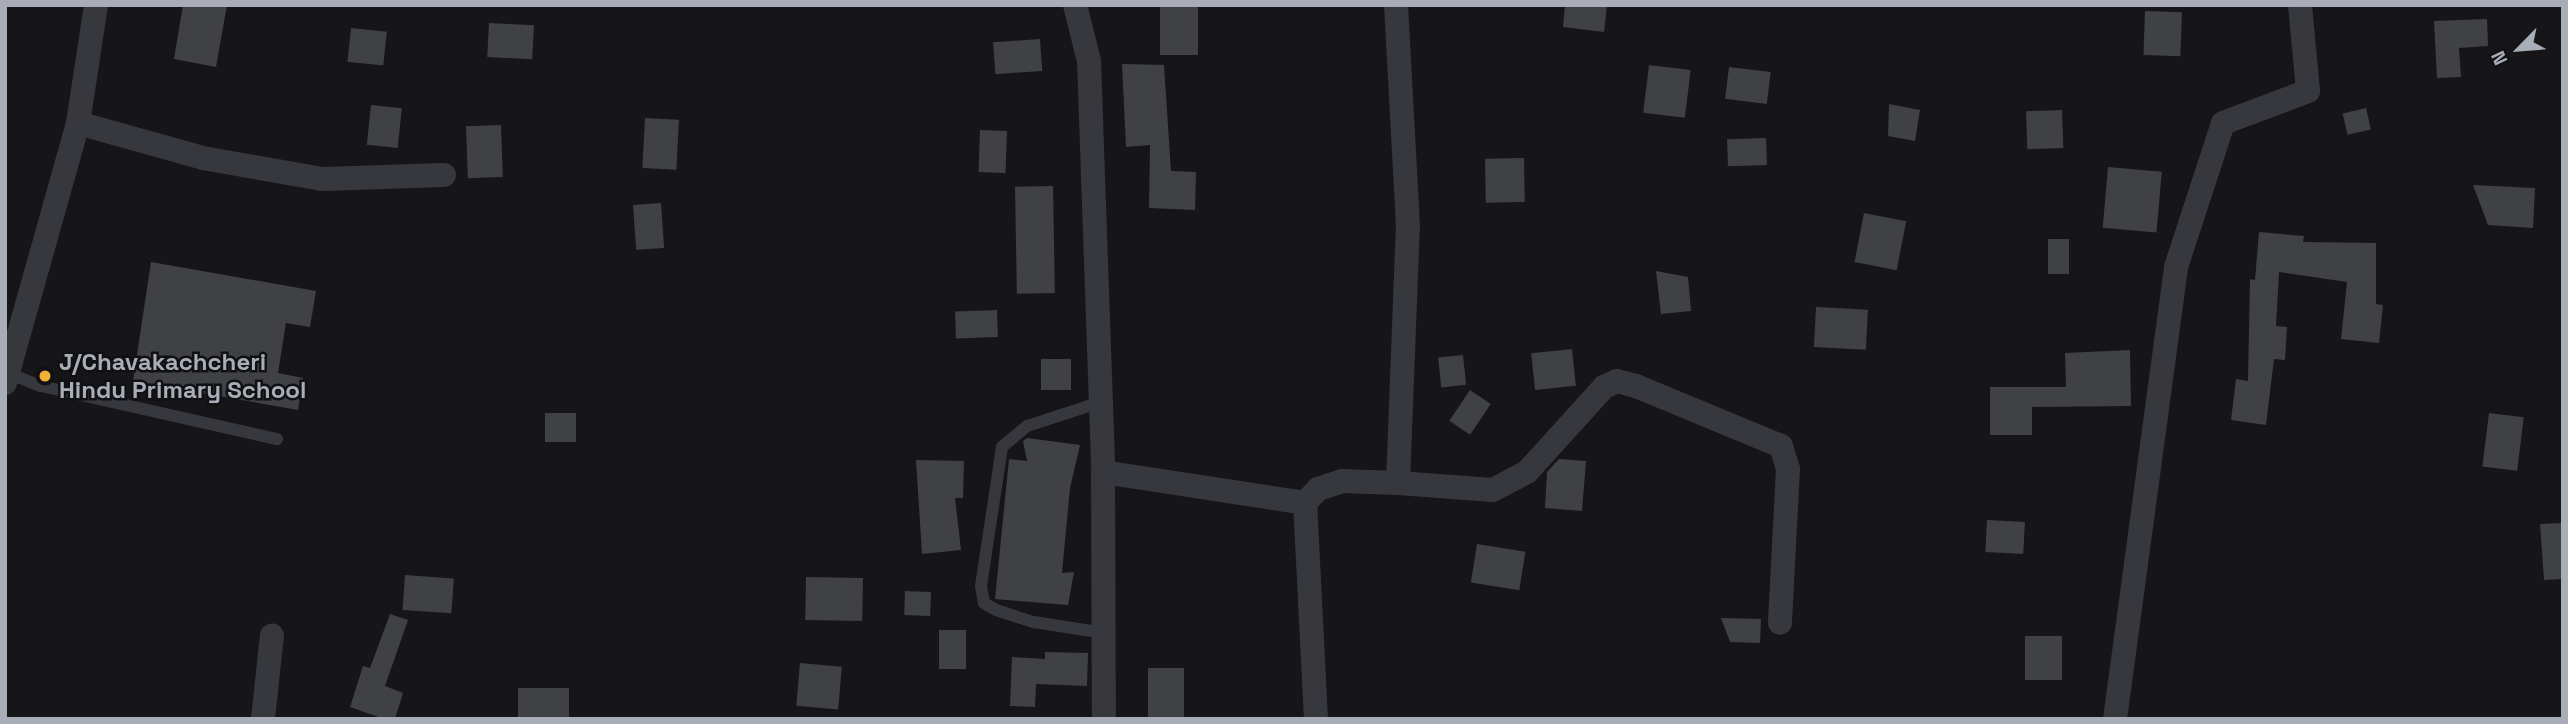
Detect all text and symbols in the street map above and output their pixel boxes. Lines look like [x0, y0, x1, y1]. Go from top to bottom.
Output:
north arrow [2484, 14, 2554, 84]
text: N [2485, 47, 2514, 69]
place label: J/Chavakachcheri Hindu Primary School [59, 348, 306, 404]
marker: J/Chavakachcheri Hindu Primary School [37, 368, 53, 384]

